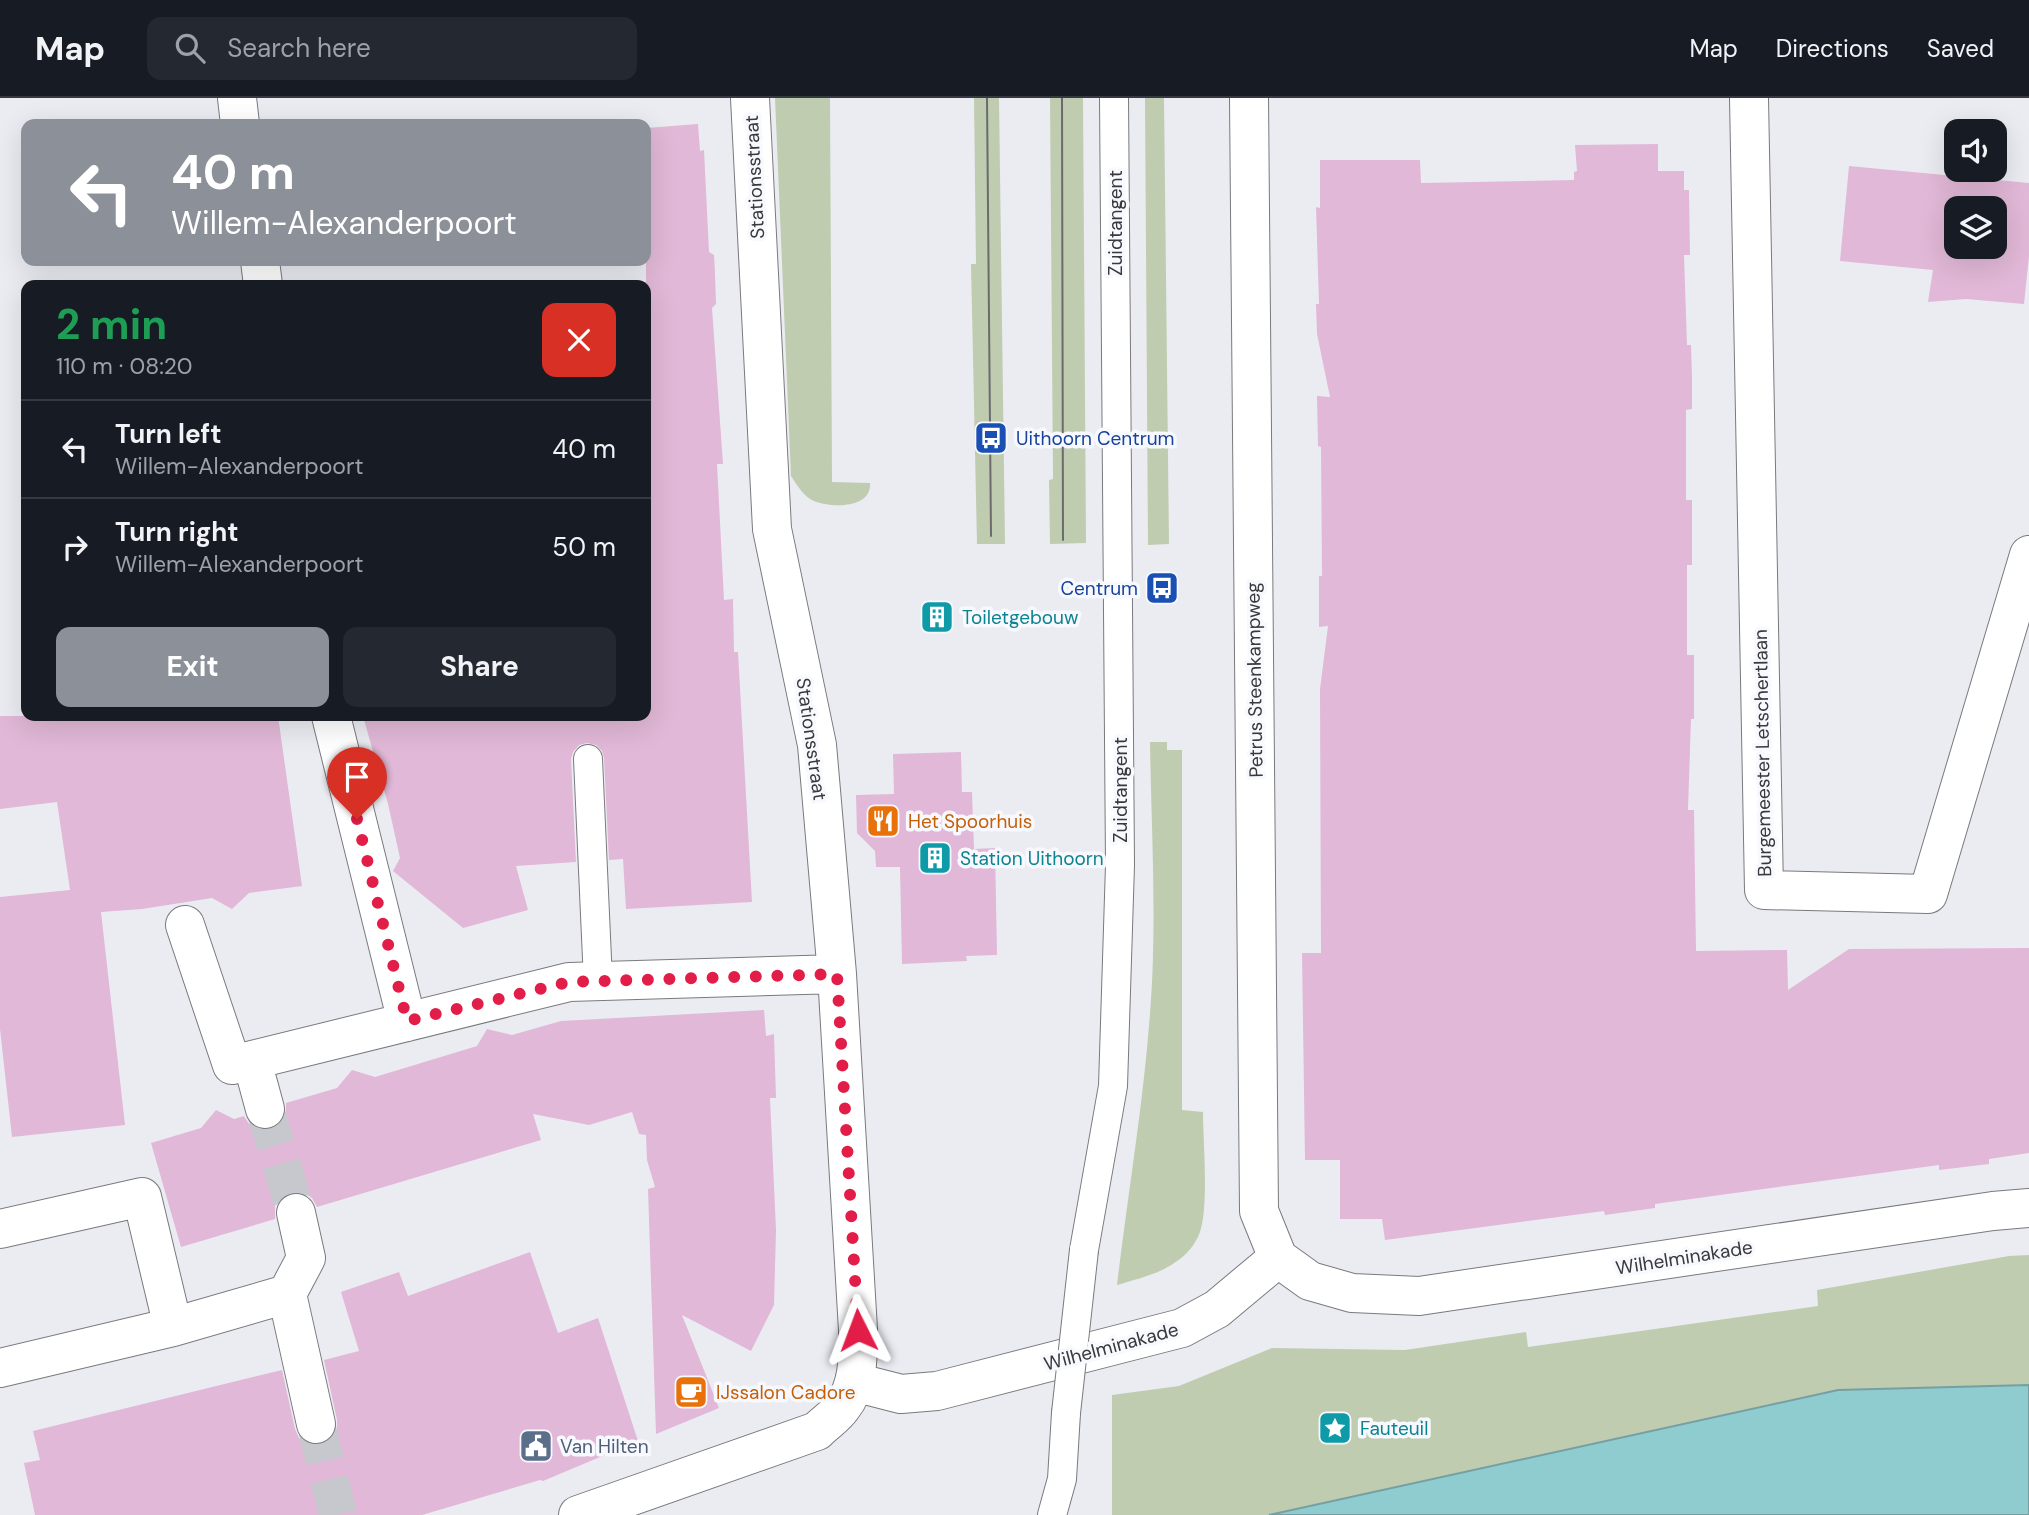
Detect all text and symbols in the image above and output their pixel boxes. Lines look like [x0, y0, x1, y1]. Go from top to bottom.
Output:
search box [147, 17, 637, 80]
text: Map [35, 27, 105, 70]
icon: search [171, 29, 209, 67]
text: Search here [227, 31, 371, 65]
text: Map [1690, 33, 1738, 64]
text: Directions [1776, 33, 1889, 64]
text: Saved [1927, 33, 1994, 64]
street label: Stationsstraat [739, 115, 770, 239]
map controls [1944, 119, 2007, 259]
button: sound [1944, 119, 2007, 182]
text: 40 m [171, 140, 295, 204]
icon: left [56, 147, 147, 238]
street label: Zuidtangent [1103, 170, 1128, 276]
button: layers [1944, 196, 2007, 259]
text: Willem-Alexanderpoort [171, 202, 517, 244]
text: 2 min [56, 297, 167, 352]
button: close [542, 303, 616, 377]
text: 110 m · 08:20 [56, 351, 193, 381]
text: Turn left [115, 417, 222, 451]
bus stop icon: Uithoorn Centrum [972, 419, 1010, 457]
place label: Uithoorn Centrum [1016, 426, 1175, 451]
icon: left [56, 430, 94, 468]
text: 40 m [552, 432, 616, 466]
text: Willem-Alexanderpoort [115, 451, 364, 481]
text: Turn right [115, 515, 239, 549]
icon: right [56, 528, 94, 566]
text: 50 m [552, 530, 616, 564]
text: Willem-Alexanderpoort [115, 549, 364, 579]
bus stop icon: Centrum [1143, 569, 1181, 607]
place label: Centrum [1060, 576, 1138, 601]
street label: Petrus Steenkampweg [1240, 582, 1269, 778]
building icon: Toiletgebouw [918, 598, 956, 636]
place label: Toiletgebouw [962, 605, 1079, 630]
button: Exit [56, 627, 329, 707]
button: Share [343, 627, 616, 707]
street label: Burgemeester Letschertlaan [1748, 629, 1777, 877]
street label: Stationsstraat [791, 676, 832, 802]
street label: Zuidtangent [1108, 737, 1133, 843]
pin [327, 747, 387, 819]
icon: arrive [338, 758, 376, 796]
restaurant icon: Het Spoorhuis [864, 802, 902, 840]
place label: Het Spoorhuis [908, 809, 1032, 834]
building icon: Station Uithoorn [916, 839, 954, 877]
place label: Station Uithoorn [960, 846, 1104, 871]
street label: Wilhelminakade [1614, 1234, 1754, 1281]
position arrow [821, 1293, 895, 1367]
street label: Wilhelminakade [1041, 1316, 1181, 1376]
cafe icon: IJssalon Cadore [672, 1373, 710, 1411]
place label: IJssalon Cadore [716, 1380, 855, 1405]
place icon: Fauteuil [1316, 1409, 1354, 1447]
place label: Fauteuil [1360, 1416, 1428, 1441]
public building icon: Van Hilten [517, 1427, 555, 1465]
place label: Van Hilten [560, 1434, 649, 1459]

